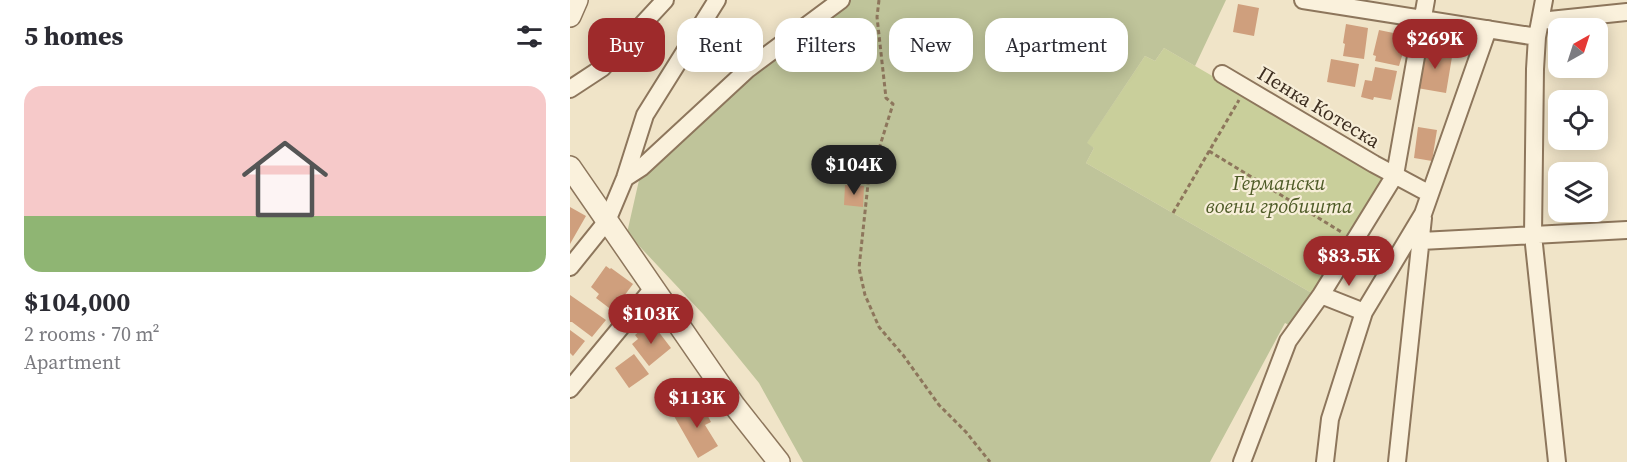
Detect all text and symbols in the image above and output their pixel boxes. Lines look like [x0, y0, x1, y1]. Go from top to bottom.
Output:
text: 5 homes [24, 18, 123, 54]
chip: Buy [588, 18, 665, 72]
chip: Rent [677, 18, 763, 72]
chip: Filters [775, 18, 877, 72]
chip: New [889, 18, 973, 72]
chip: Apartment [985, 18, 1128, 72]
north arrow [1548, 18, 1608, 78]
map controls [1548, 18, 1608, 222]
pin: $269K [1393, 19, 1477, 70]
icon: filters [513, 20, 546, 53]
text: $269K [1406, 24, 1464, 52]
street label: Пенка Котеска [1252, 59, 1386, 155]
button: locate [1548, 90, 1608, 150]
icon: home [231, 125, 339, 233]
pin: $104K [812, 145, 896, 196]
text: $104K [825, 150, 883, 178]
button: layers [1548, 162, 1608, 222]
park label: Германски воени гробишта [1205, 169, 1353, 220]
pin: $83.5K [1300, 236, 1398, 287]
text: $83.5K [1317, 241, 1381, 269]
text: $104,000 [24, 284, 130, 320]
pin: $103K [609, 294, 693, 345]
text: $103K [622, 299, 680, 327]
text: 2 rooms · 70 m² [24, 320, 160, 348]
text: Apartment [24, 348, 121, 376]
pin: $113K [655, 378, 739, 429]
text: $113K [668, 383, 726, 411]

